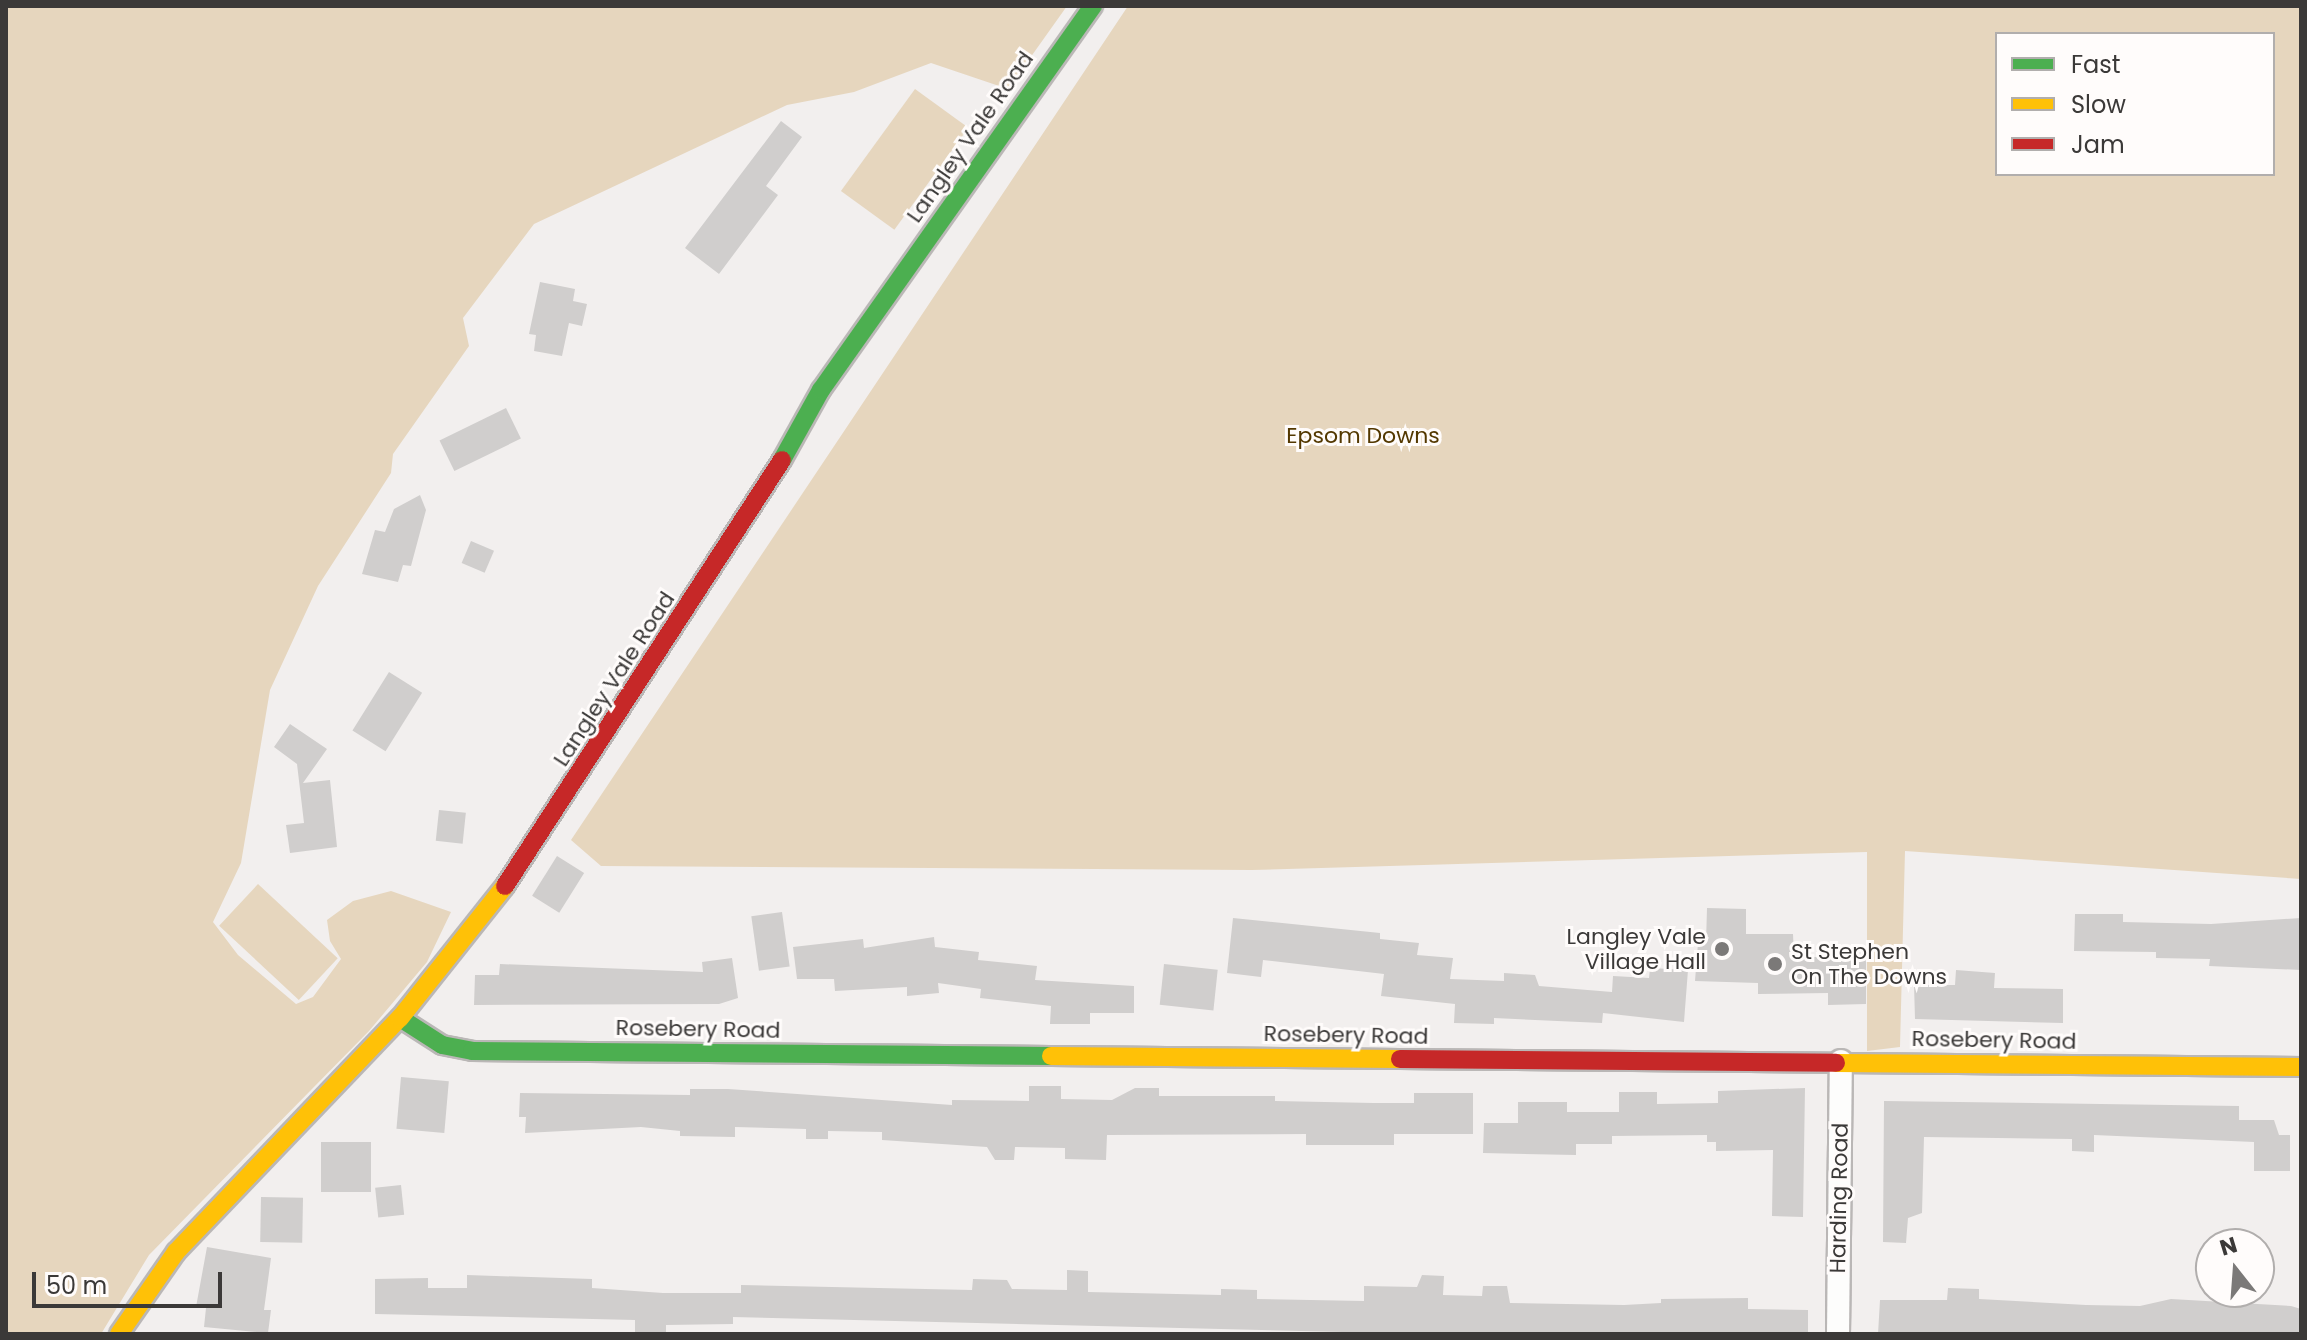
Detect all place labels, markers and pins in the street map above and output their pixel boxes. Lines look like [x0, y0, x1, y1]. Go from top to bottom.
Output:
place label: Langley Vale Village Hall [1567, 923, 1706, 974]
place label: St Stephen On The Downs [1791, 938, 1947, 990]
marker: Langley Vale Village Hall [1713, 940, 1731, 958]
marker: St Stephen On The Downs [1766, 955, 1784, 973]

